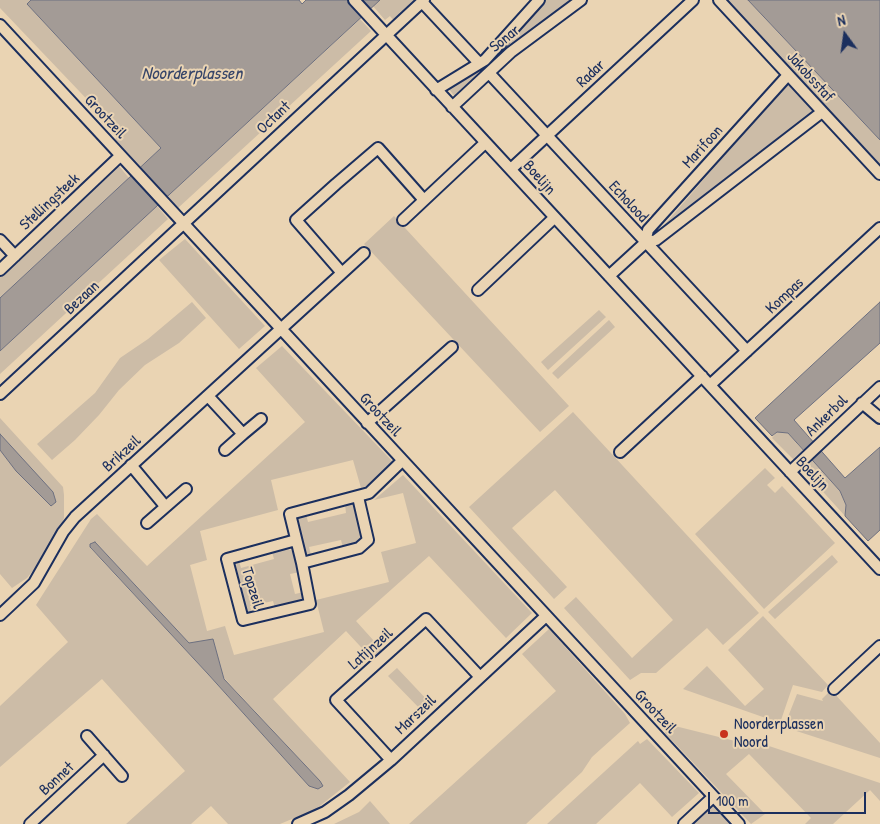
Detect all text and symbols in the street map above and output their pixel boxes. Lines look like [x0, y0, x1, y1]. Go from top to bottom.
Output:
north arrow [820, 10, 870, 60]
text: N [835, 10, 847, 30]
street label: Sonar [486, 21, 524, 57]
street label: Jakobsstaf [782, 48, 838, 106]
street label: Radar [573, 56, 609, 92]
water label: Noorderplassen [142, 63, 242, 85]
street label: Grootzeil [80, 91, 130, 143]
street label: Octant [253, 97, 295, 139]
street label: Marifoon [679, 121, 727, 173]
street label: Boelijn [519, 157, 559, 199]
street label: Stellingsteek [16, 169, 84, 235]
street label: Echolood [604, 177, 652, 227]
street label: Kompas [762, 274, 808, 318]
street label: Bezaan [60, 277, 104, 319]
street label: Grootzeil [355, 389, 405, 441]
street label: Ankerbol [802, 391, 852, 441]
street label: Brikzeil [99, 432, 145, 476]
street label: Boelijn [791, 453, 833, 495]
street label: Topzeil [237, 565, 267, 611]
street label: Latijnzeil [345, 624, 397, 674]
street label: Grootzeil [630, 686, 680, 738]
street label: Marszeil [391, 691, 441, 739]
place label: Noorderplassen Noord [734, 715, 824, 753]
marker: Noorderplassen Noord [718, 728, 730, 740]
street label: Bonnet [35, 758, 79, 800]
scale bar [710, 782, 868, 814]
text: 100 m [716, 790, 749, 811]

